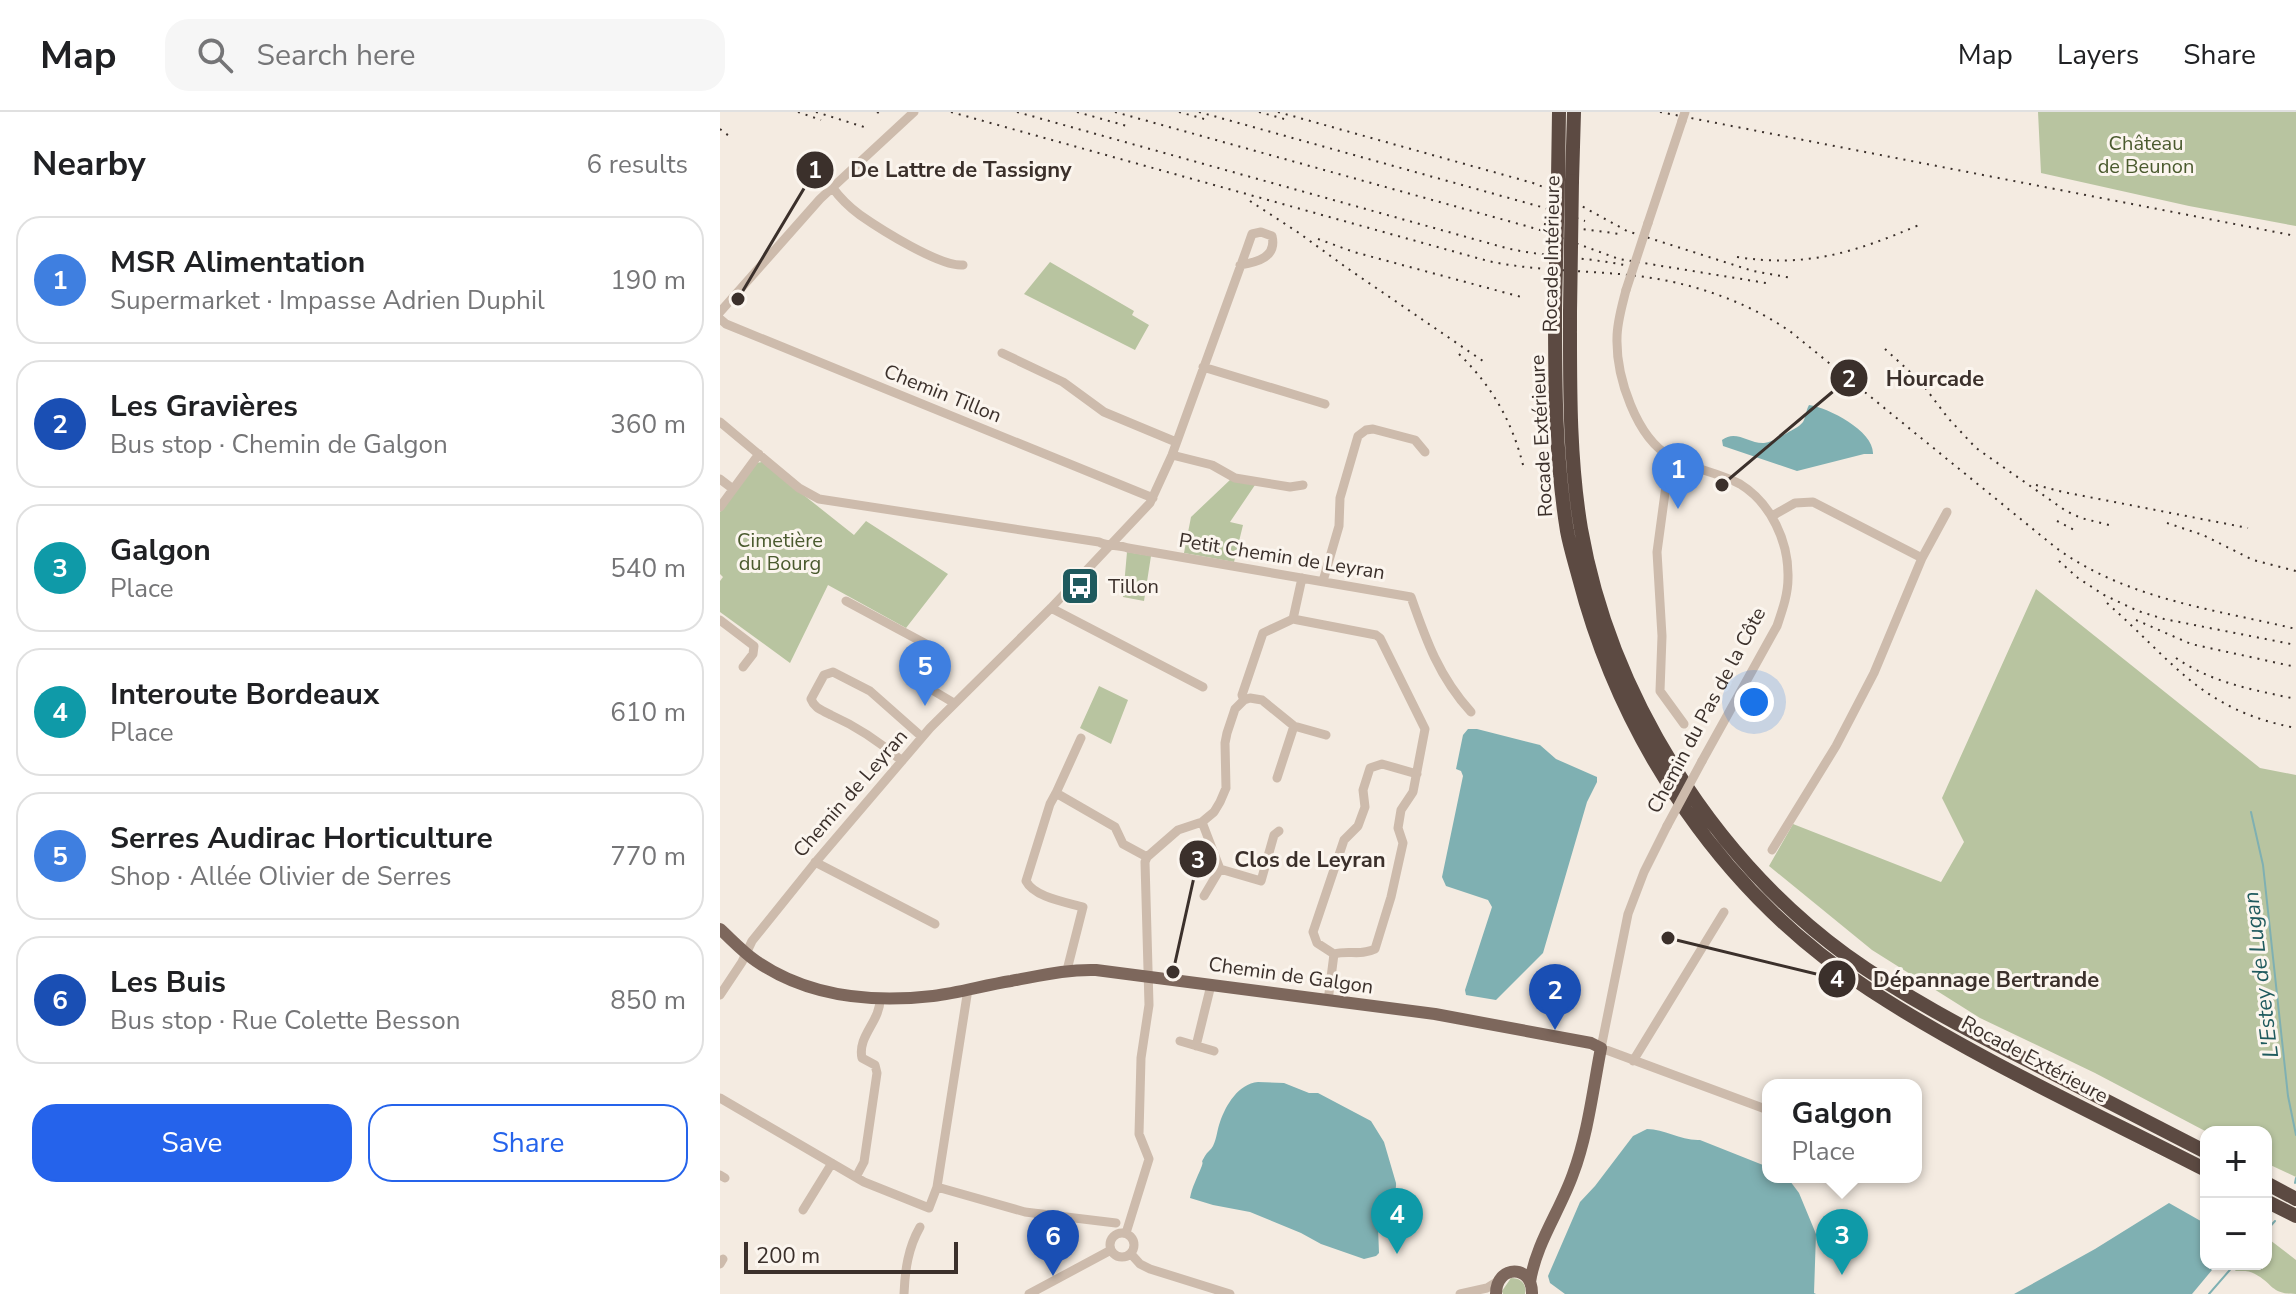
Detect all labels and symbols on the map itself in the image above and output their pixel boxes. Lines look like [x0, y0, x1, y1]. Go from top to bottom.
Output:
park label: Château de Beunon [2098, 130, 2194, 180]
callout: De Lattre de Tassigny [795, 147, 1088, 193]
text: 1 [808, 154, 822, 186]
text: De Lattre de Tassigny [850, 155, 1072, 185]
street label: Rocade Intérieure [1537, 175, 1566, 333]
street label: Rocade Extérieure [1524, 354, 1559, 518]
callout: Hourcade [1829, 355, 2000, 401]
street label: Chemin Tillon [880, 358, 1006, 429]
text: 2 [1842, 363, 1856, 395]
text: Hourcade [1886, 364, 1984, 394]
pin: 1 [1652, 443, 1704, 509]
park label: Cimetière du Bourg [737, 527, 823, 577]
street label: Petit Chemin de Leyran [1177, 527, 1387, 586]
bus stop icon: Tillon [1059, 565, 1101, 607]
place label: Tillon [1108, 573, 1159, 600]
street label: Chemin du Pas de la Côte [1641, 602, 1772, 818]
pin: 5 [899, 640, 951, 706]
your location [1734, 682, 1774, 722]
street label: Chemin de Leyran [787, 723, 914, 863]
callout: Clos de Leyran [1178, 836, 1401, 882]
text: 3 [1191, 844, 1205, 876]
text: Clos de Leyran [1234, 845, 1386, 875]
water label: L'Estey de Lugan [2236, 890, 2286, 1060]
street label: Chemin de Galgon [1207, 951, 1375, 1000]
callout: Dépannage Bertrande [1817, 956, 2115, 1002]
text: 4 [1830, 963, 1844, 995]
pin: 2 [1529, 964, 1581, 1030]
text: Dépannage Bertrande [1873, 965, 2099, 995]
street label: Rocade Extérieure [1957, 1009, 2113, 1110]
pin: 4 [1371, 1188, 1423, 1254]
pin: 3 [1816, 1209, 1868, 1275]
pin: 6 [1027, 1210, 1079, 1276]
scale bar [744, 1238, 958, 1274]

